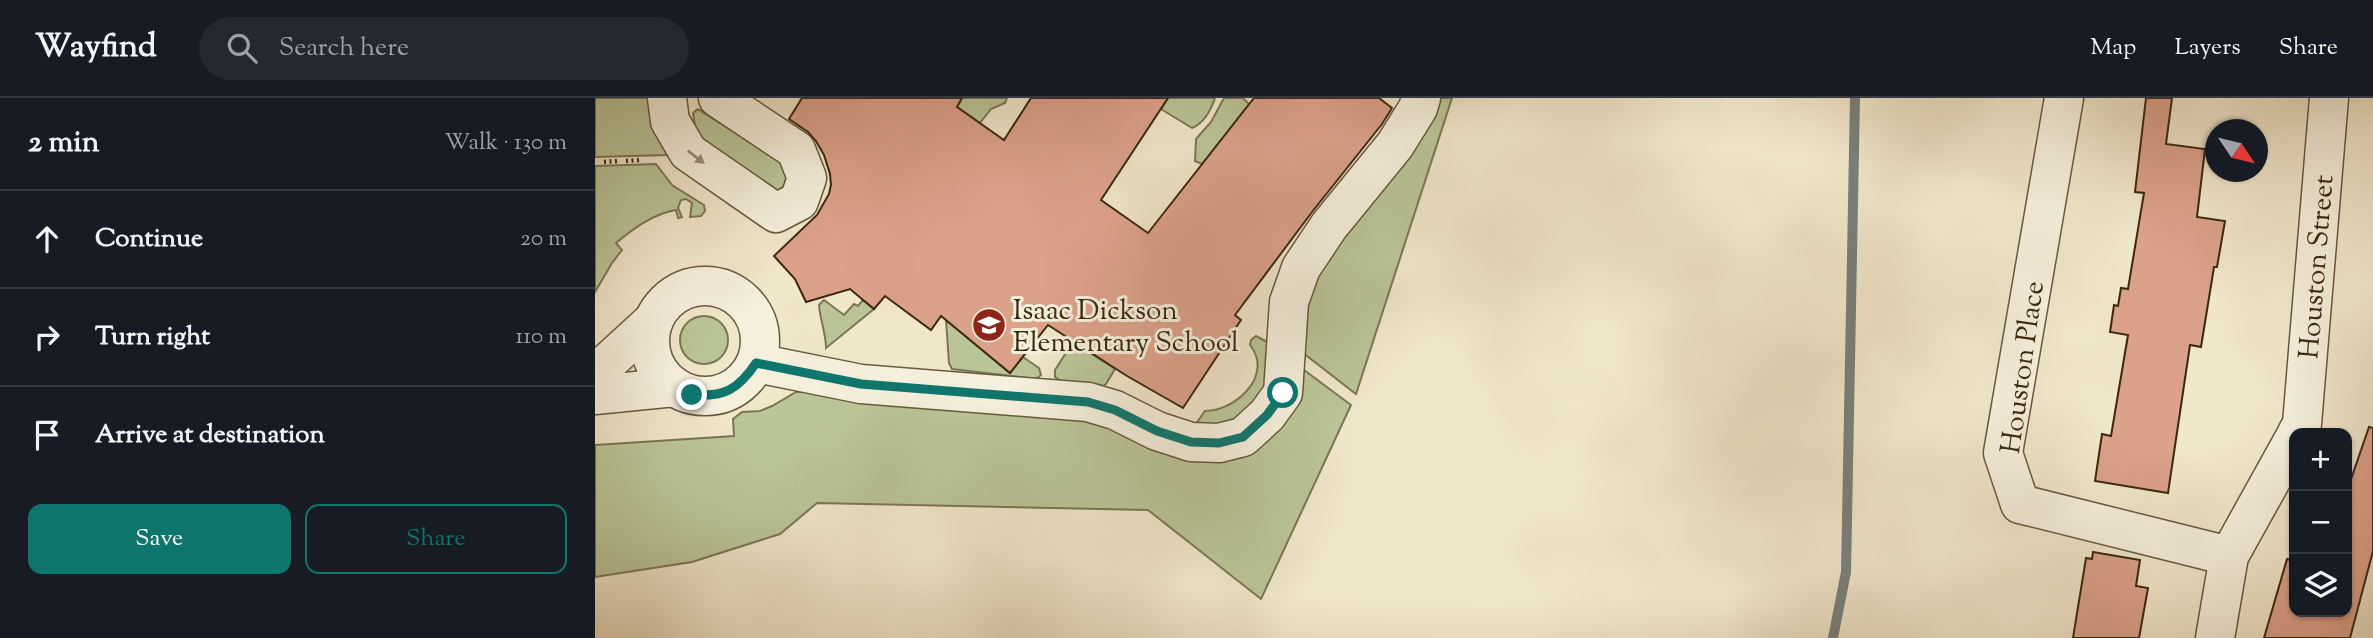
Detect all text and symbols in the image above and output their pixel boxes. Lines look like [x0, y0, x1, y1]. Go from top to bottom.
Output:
search box [199, 17, 689, 80]
text: Wayfind [35, 24, 157, 72]
icon: search [223, 29, 261, 67]
text: Search here [279, 30, 409, 67]
text: Map [2090, 31, 2136, 65]
text: Layers [2174, 31, 2241, 65]
text: Share [2279, 31, 2338, 65]
north arrow [2205, 119, 2268, 182]
text: 2 min [28, 122, 100, 165]
text: Walk · 130 m [444, 127, 567, 160]
one-way arrow [687, 149, 705, 164]
street label: Houston Street [2290, 173, 2346, 361]
icon: ahead [28, 220, 66, 258]
text: Continue [95, 221, 203, 258]
text: 20 m [520, 223, 567, 256]
street label: Houston Place [1992, 279, 2056, 456]
place label: Isaac Dickson Elementary School [1013, 292, 1239, 364]
school or university icon: Isaac Dickson Elementary School [970, 306, 1008, 344]
icon: right [28, 318, 66, 356]
text: Turn right [95, 319, 210, 356]
text: 110 m [516, 321, 567, 354]
route start [1267, 377, 1298, 408]
route end [676, 379, 707, 410]
icon: arrive [28, 416, 66, 454]
text: Arrive at destination [95, 417, 325, 454]
map controls [2289, 428, 2352, 617]
button: + [2289, 428, 2352, 491]
button: − [2289, 491, 2352, 554]
button: Save [28, 504, 291, 574]
button: Share [305, 504, 567, 574]
button: layers [2289, 554, 2352, 617]

